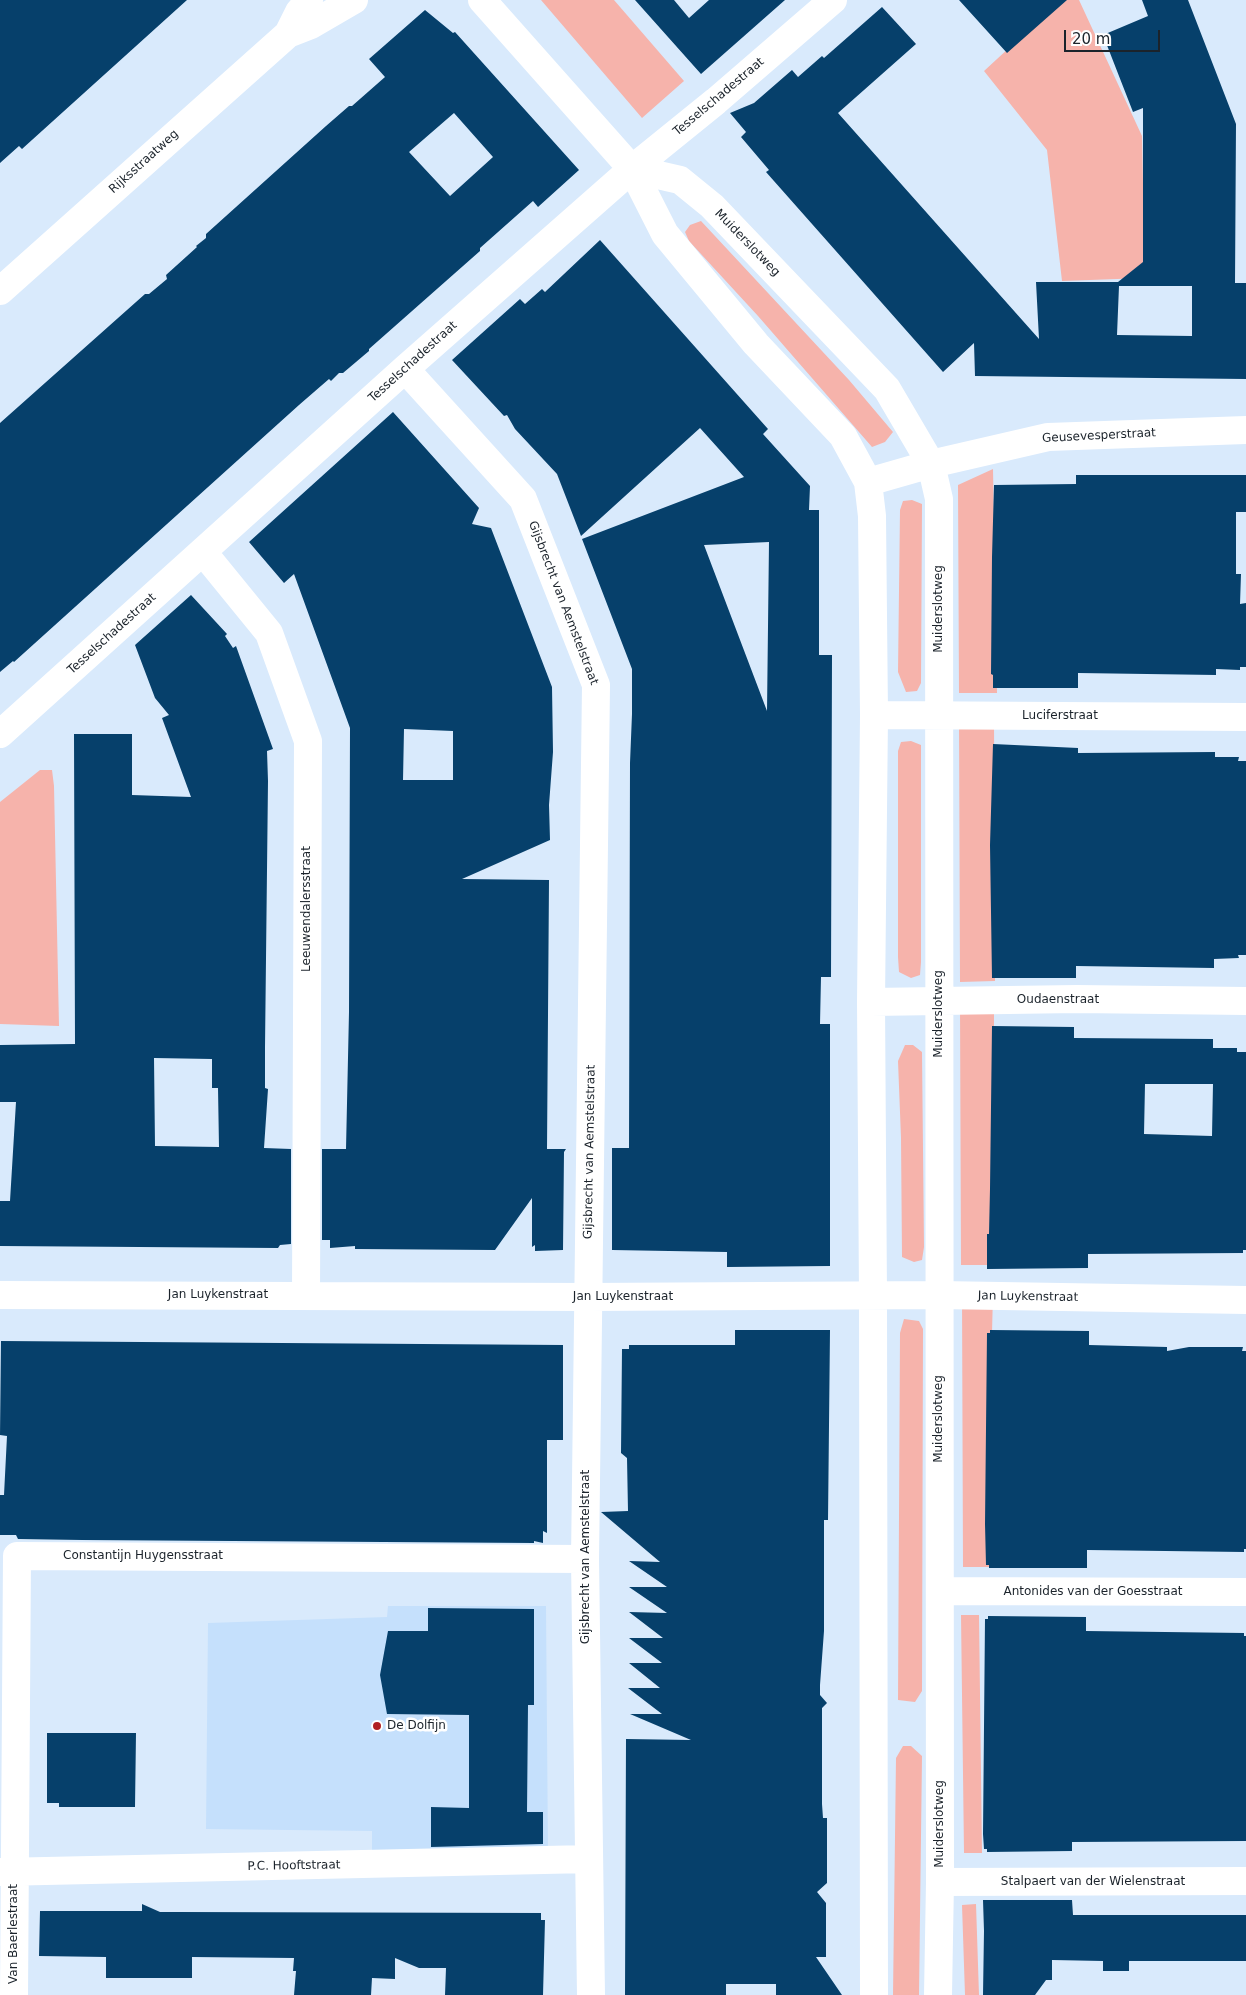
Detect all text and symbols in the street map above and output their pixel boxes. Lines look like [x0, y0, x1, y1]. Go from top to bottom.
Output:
scale bar [1066, 20, 1162, 52]
text: 20 m [1072, 30, 1110, 48]
street label: Tesselschadestraat [671, 55, 767, 139]
street label: Rijksstraatweg [106, 127, 182, 197]
street label: Muiderslotweg [711, 206, 783, 280]
street label: Tesselschadestraat [366, 319, 460, 405]
street label: Geusevesperstraat [1042, 426, 1156, 446]
street label: Gijsbrecht van Aemstelstraat [525, 519, 601, 687]
street label: Muiderslotweg [932, 565, 946, 653]
street label: Tesselschadestraat [65, 591, 159, 677]
street label: Luciferstraat [1022, 709, 1098, 723]
street label: Leeuwendalersstraat [300, 846, 314, 972]
street label: Muiderslotweg [932, 970, 946, 1058]
street label: Oudaenstraat [1017, 993, 1099, 1007]
street label: Gijsbrecht van Aemstelstraat [581, 1065, 599, 1239]
street label: Jan Luykenstraat [168, 1288, 268, 1302]
street label: Jan Luykenstraat [978, 1289, 1078, 1305]
street label: Jan Luykenstraat [573, 1290, 673, 1304]
street label: Muiderslotweg [932, 1375, 946, 1463]
street label: Gijsbrecht van Aemstelstraat [579, 1470, 593, 1644]
street label: Constantijn Huygensstraat [63, 1549, 223, 1563]
street label: Antonides van der Goesstraat [1003, 1585, 1183, 1599]
place label: De Dolfijn [387, 1719, 446, 1733]
marker: De Dolfijn [371, 1720, 383, 1732]
street label: Muiderslotweg [933, 1780, 947, 1868]
street label: P.C. Hooftstraat [247, 1858, 341, 1874]
street label: Stalpaert van der Wielenstraat [1001, 1875, 1185, 1889]
street label: Van Baerlestraat [7, 1884, 21, 1984]

